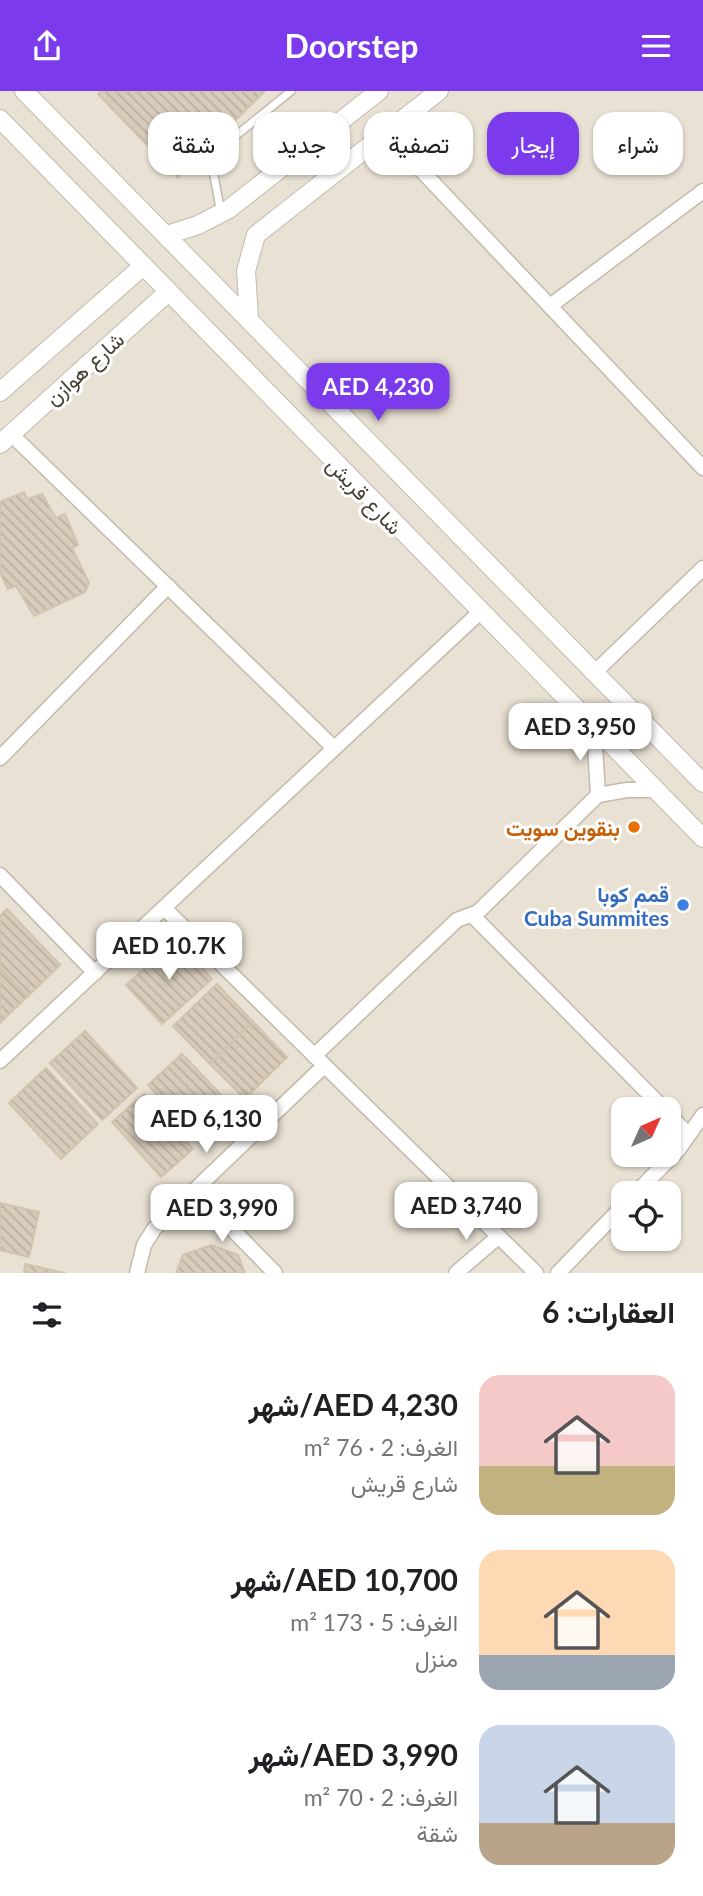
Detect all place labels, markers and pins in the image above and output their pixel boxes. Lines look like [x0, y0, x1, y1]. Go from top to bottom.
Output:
pin: AED 4,230 [298, 363, 458, 423]
pin: AED 3,950 [500, 703, 660, 763]
place label: بنقوين سويت [506, 815, 620, 842]
marker: بنقوين سويت [626, 819, 642, 835]
place label: قمم كوبا Cuba Summites [524, 881, 669, 930]
marker: قمم كوبا Cuba Summites [675, 897, 691, 913]
pin: AED 10.7K [89, 923, 249, 982]
pin: AED 6,130 [126, 1095, 286, 1155]
pin: AED 3,740 [386, 1183, 546, 1242]
pin: AED 3,990 [142, 1185, 302, 1244]

